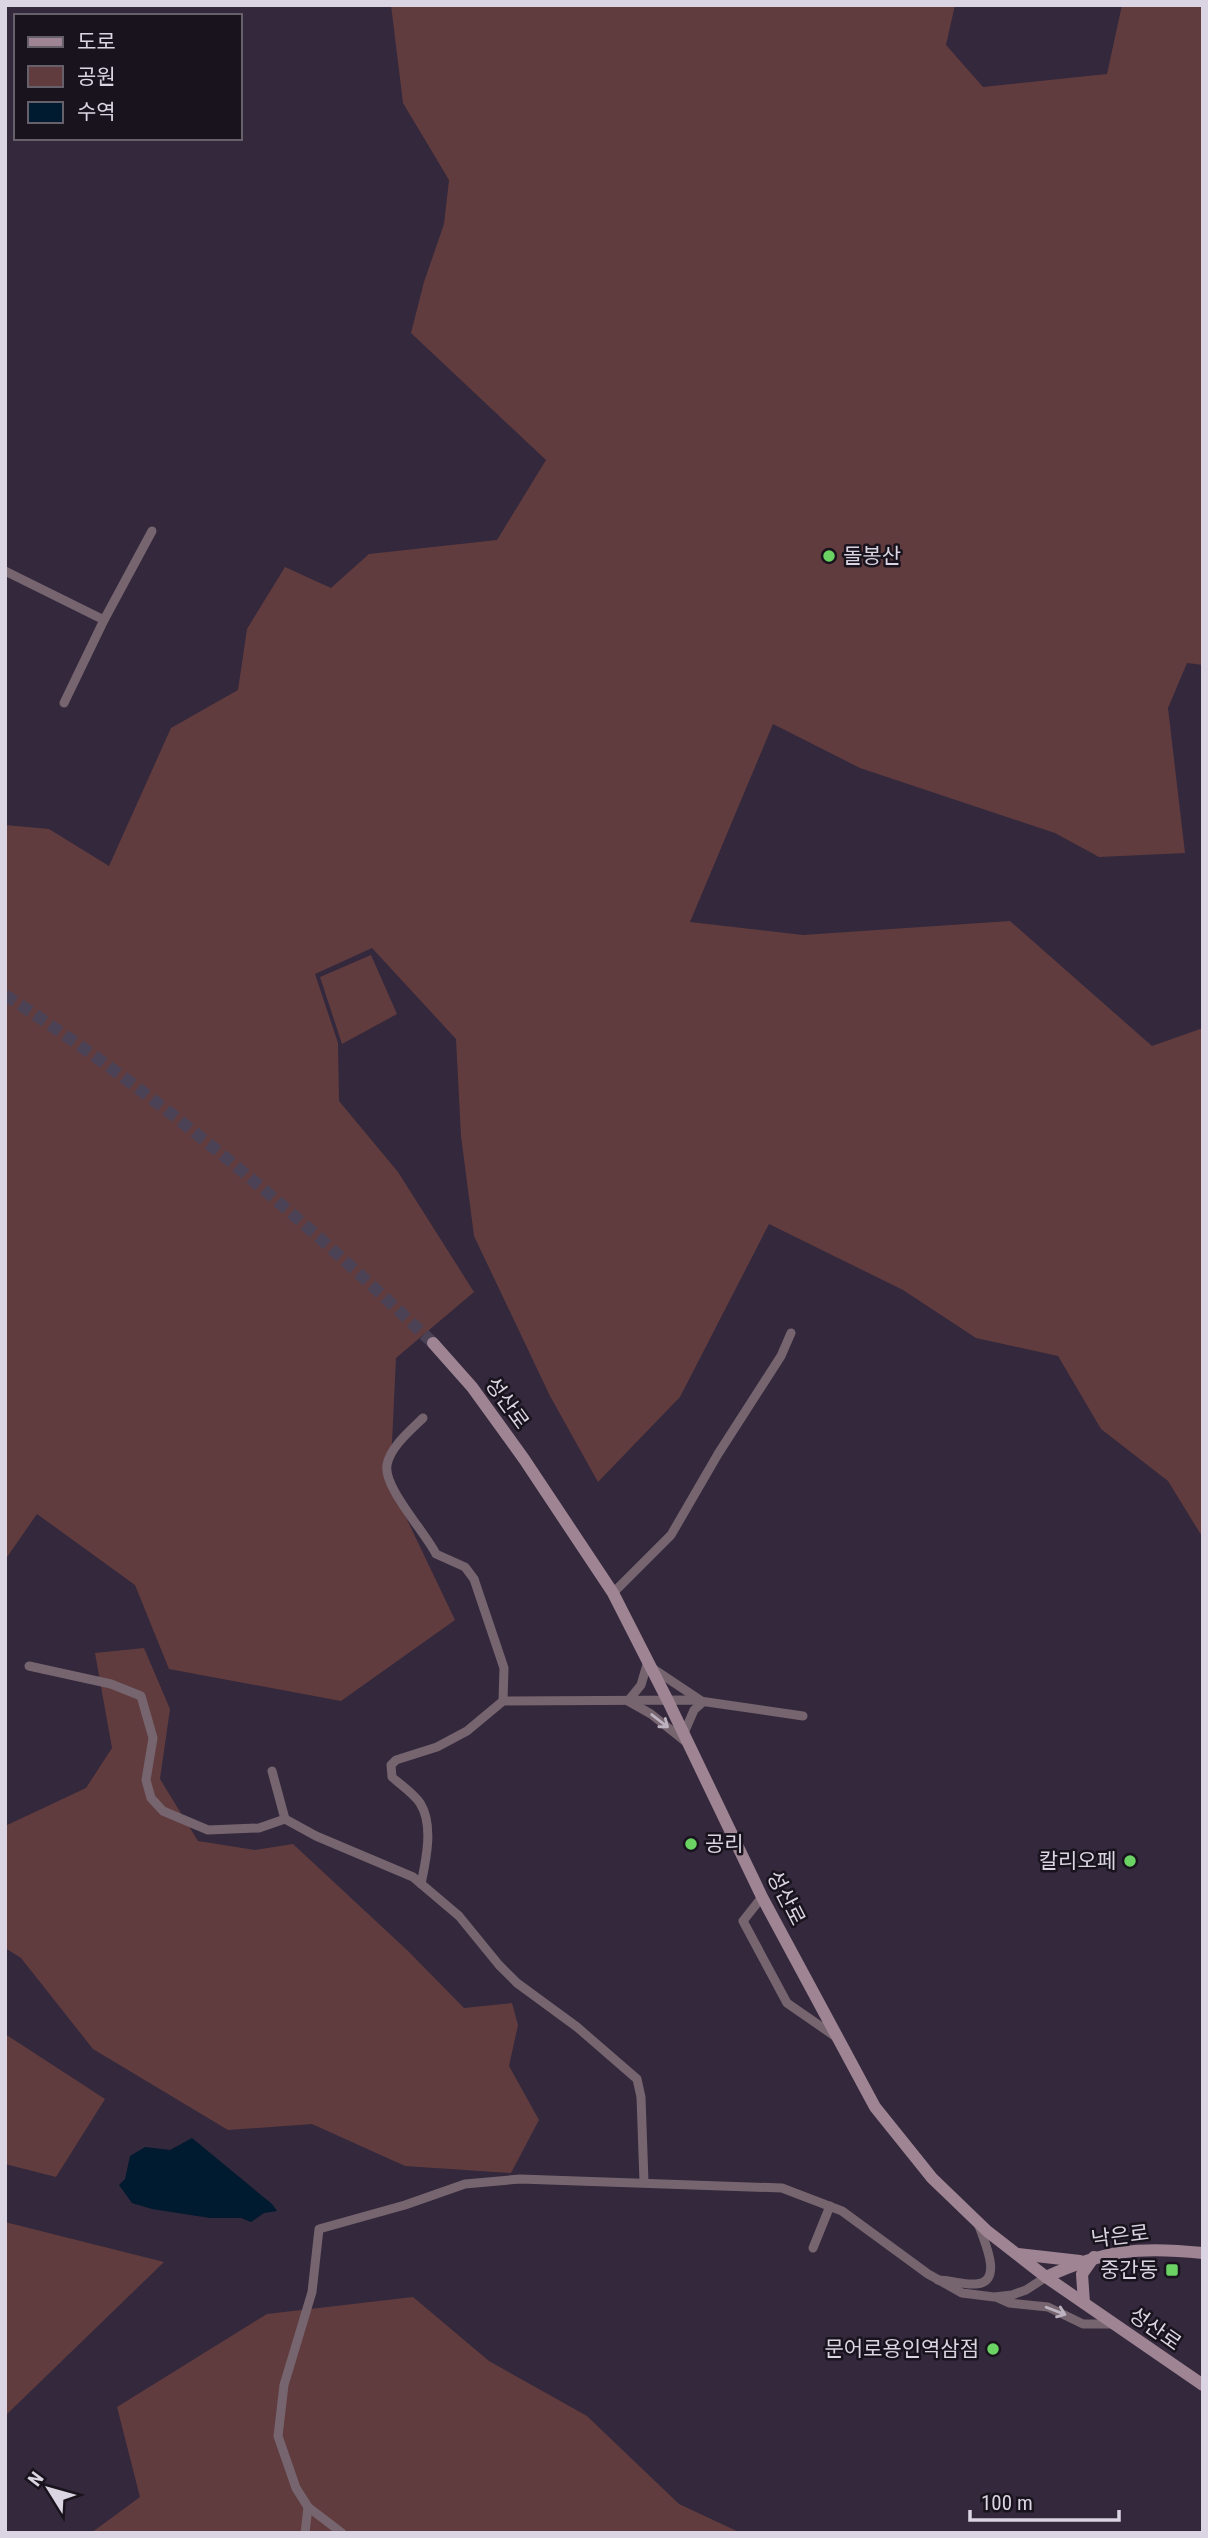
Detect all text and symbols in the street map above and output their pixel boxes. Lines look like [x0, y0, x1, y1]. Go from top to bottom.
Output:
legend [14, 14, 242, 140]
text: 도로 [77, 30, 116, 54]
text: 공원 [77, 65, 116, 89]
text: 수역 [77, 100, 116, 124]
place label: 돌봉산 [843, 544, 901, 568]
marker: 돌봉산 [821, 548, 837, 564]
street label: 성산로 [480, 1372, 534, 1434]
one-way arrow [651, 1713, 669, 1728]
place label: 공리 [705, 1832, 744, 1856]
marker: 공리 [683, 1836, 699, 1852]
place label: 칼리오페 [1039, 1849, 1116, 1873]
marker: 칼리오페 [1122, 1853, 1138, 1869]
street label: 성산로 [762, 1867, 810, 1929]
street label: 낙은로 [1090, 2221, 1150, 2251]
place label: 중간동 [1100, 2258, 1158, 2282]
marker: 중간동 [1164, 2262, 1180, 2278]
street label: 성산로 [1124, 2303, 1186, 2355]
one-way arrow [1044, 2306, 1066, 2318]
place label: 문어로용인역삼점 [824, 2337, 979, 2361]
marker: 문어로용인역삼점 [985, 2341, 1001, 2357]
north arrow [14, 2454, 84, 2524]
text: N [23, 2468, 49, 2491]
scale bar [970, 2478, 1119, 2522]
text: 100 m [981, 2491, 1033, 2515]

